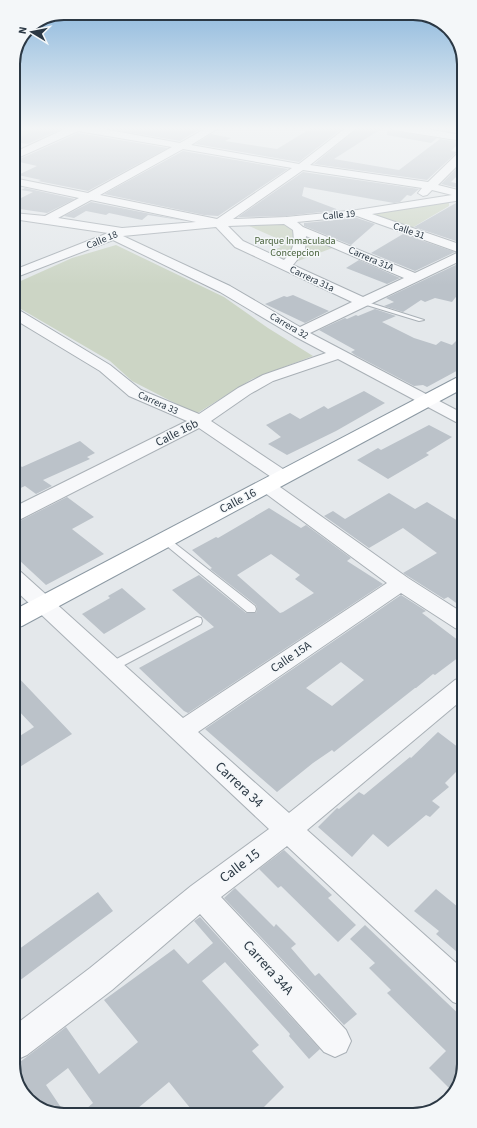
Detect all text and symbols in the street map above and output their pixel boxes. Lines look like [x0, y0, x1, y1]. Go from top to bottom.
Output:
north arrow [12, 12, 52, 52]
text: N [15, 25, 31, 35]
street label: Calle 19 [322, 207, 356, 223]
street label: Calle 31 [391, 219, 427, 243]
street label: Calle 18 [84, 227, 120, 253]
park label: Parque Inmaculada Concepcion [254, 234, 336, 260]
street label: Carrera 31A [346, 243, 396, 275]
street label: Carrera 31a [287, 263, 337, 295]
street label: Carrera 32 [267, 309, 311, 343]
street label: Carrera 33 [136, 388, 180, 418]
street label: Calle 16b [153, 415, 202, 451]
street label: Calle 16 [217, 484, 259, 518]
street label: Calle 15A [267, 637, 315, 677]
street label: Carrera 34 [210, 757, 268, 813]
street label: Calle 15 [216, 844, 264, 888]
street label: Carrera 34A [238, 936, 298, 1000]

